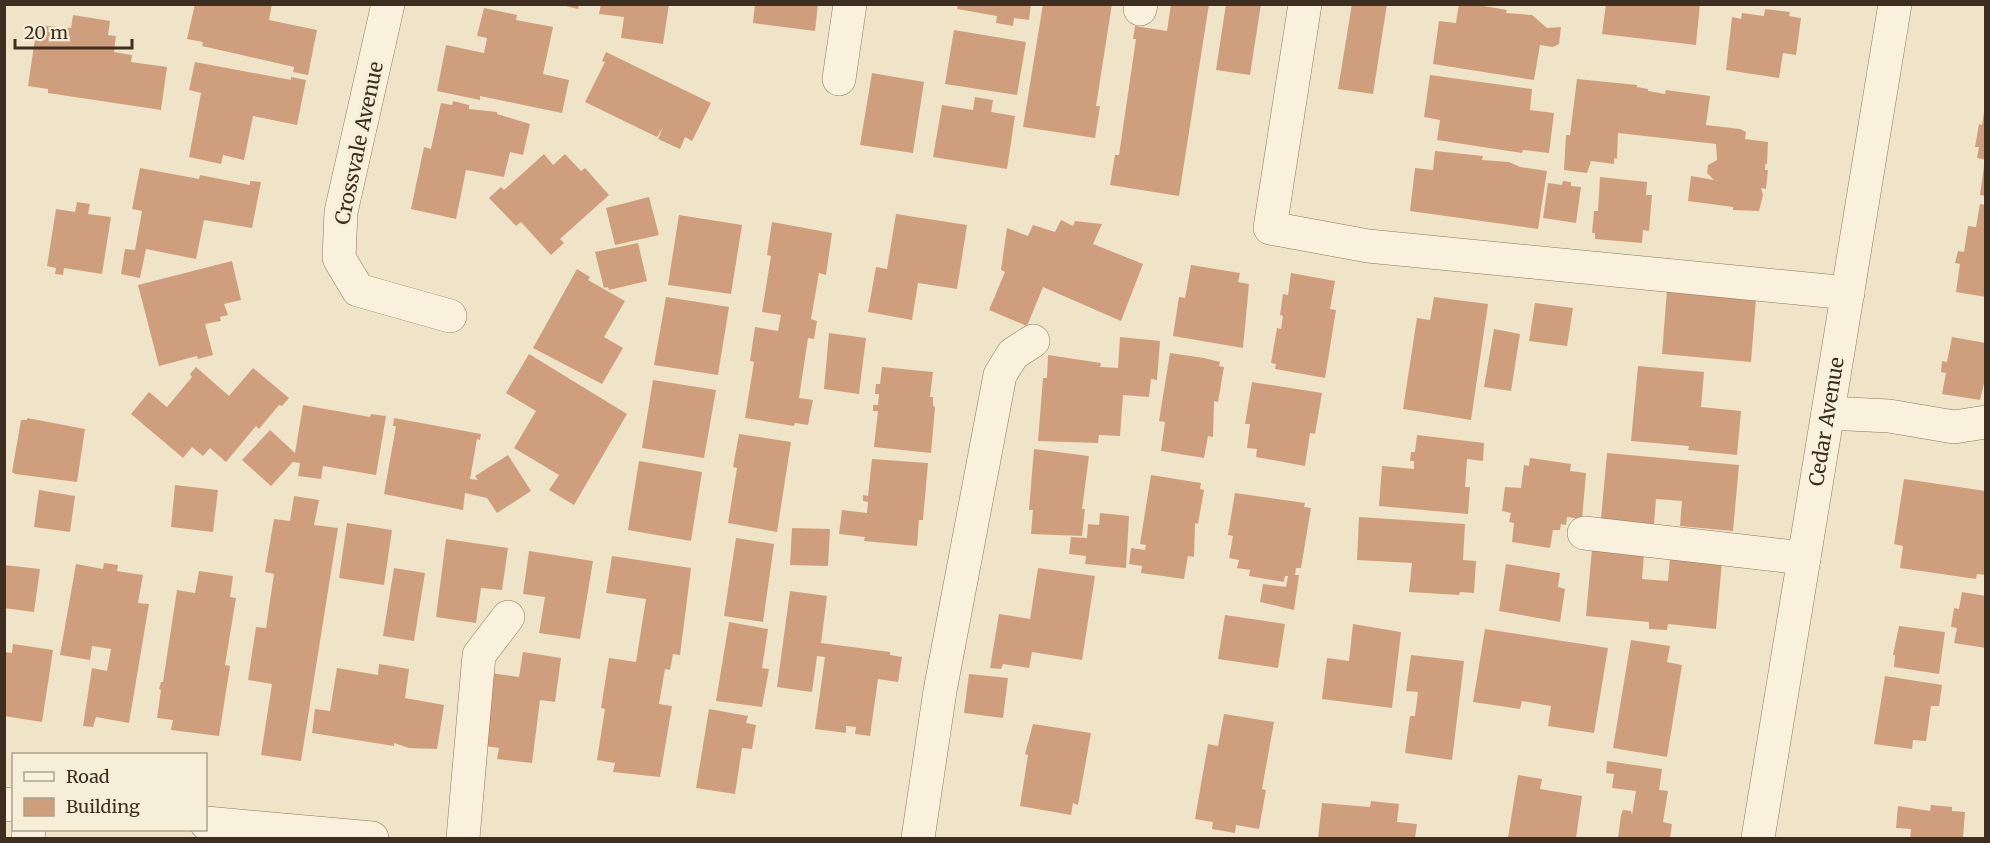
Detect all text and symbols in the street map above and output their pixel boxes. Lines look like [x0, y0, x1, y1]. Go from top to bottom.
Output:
scale bar [15, 12, 132, 50]
text: 20 m [24, 21, 68, 44]
street label: Crossvale Avenue [329, 59, 388, 227]
street label: Cedar Avenue [1803, 355, 1849, 488]
legend [12, 753, 207, 831]
text: Road [66, 765, 110, 788]
text: Building [66, 795, 140, 818]

